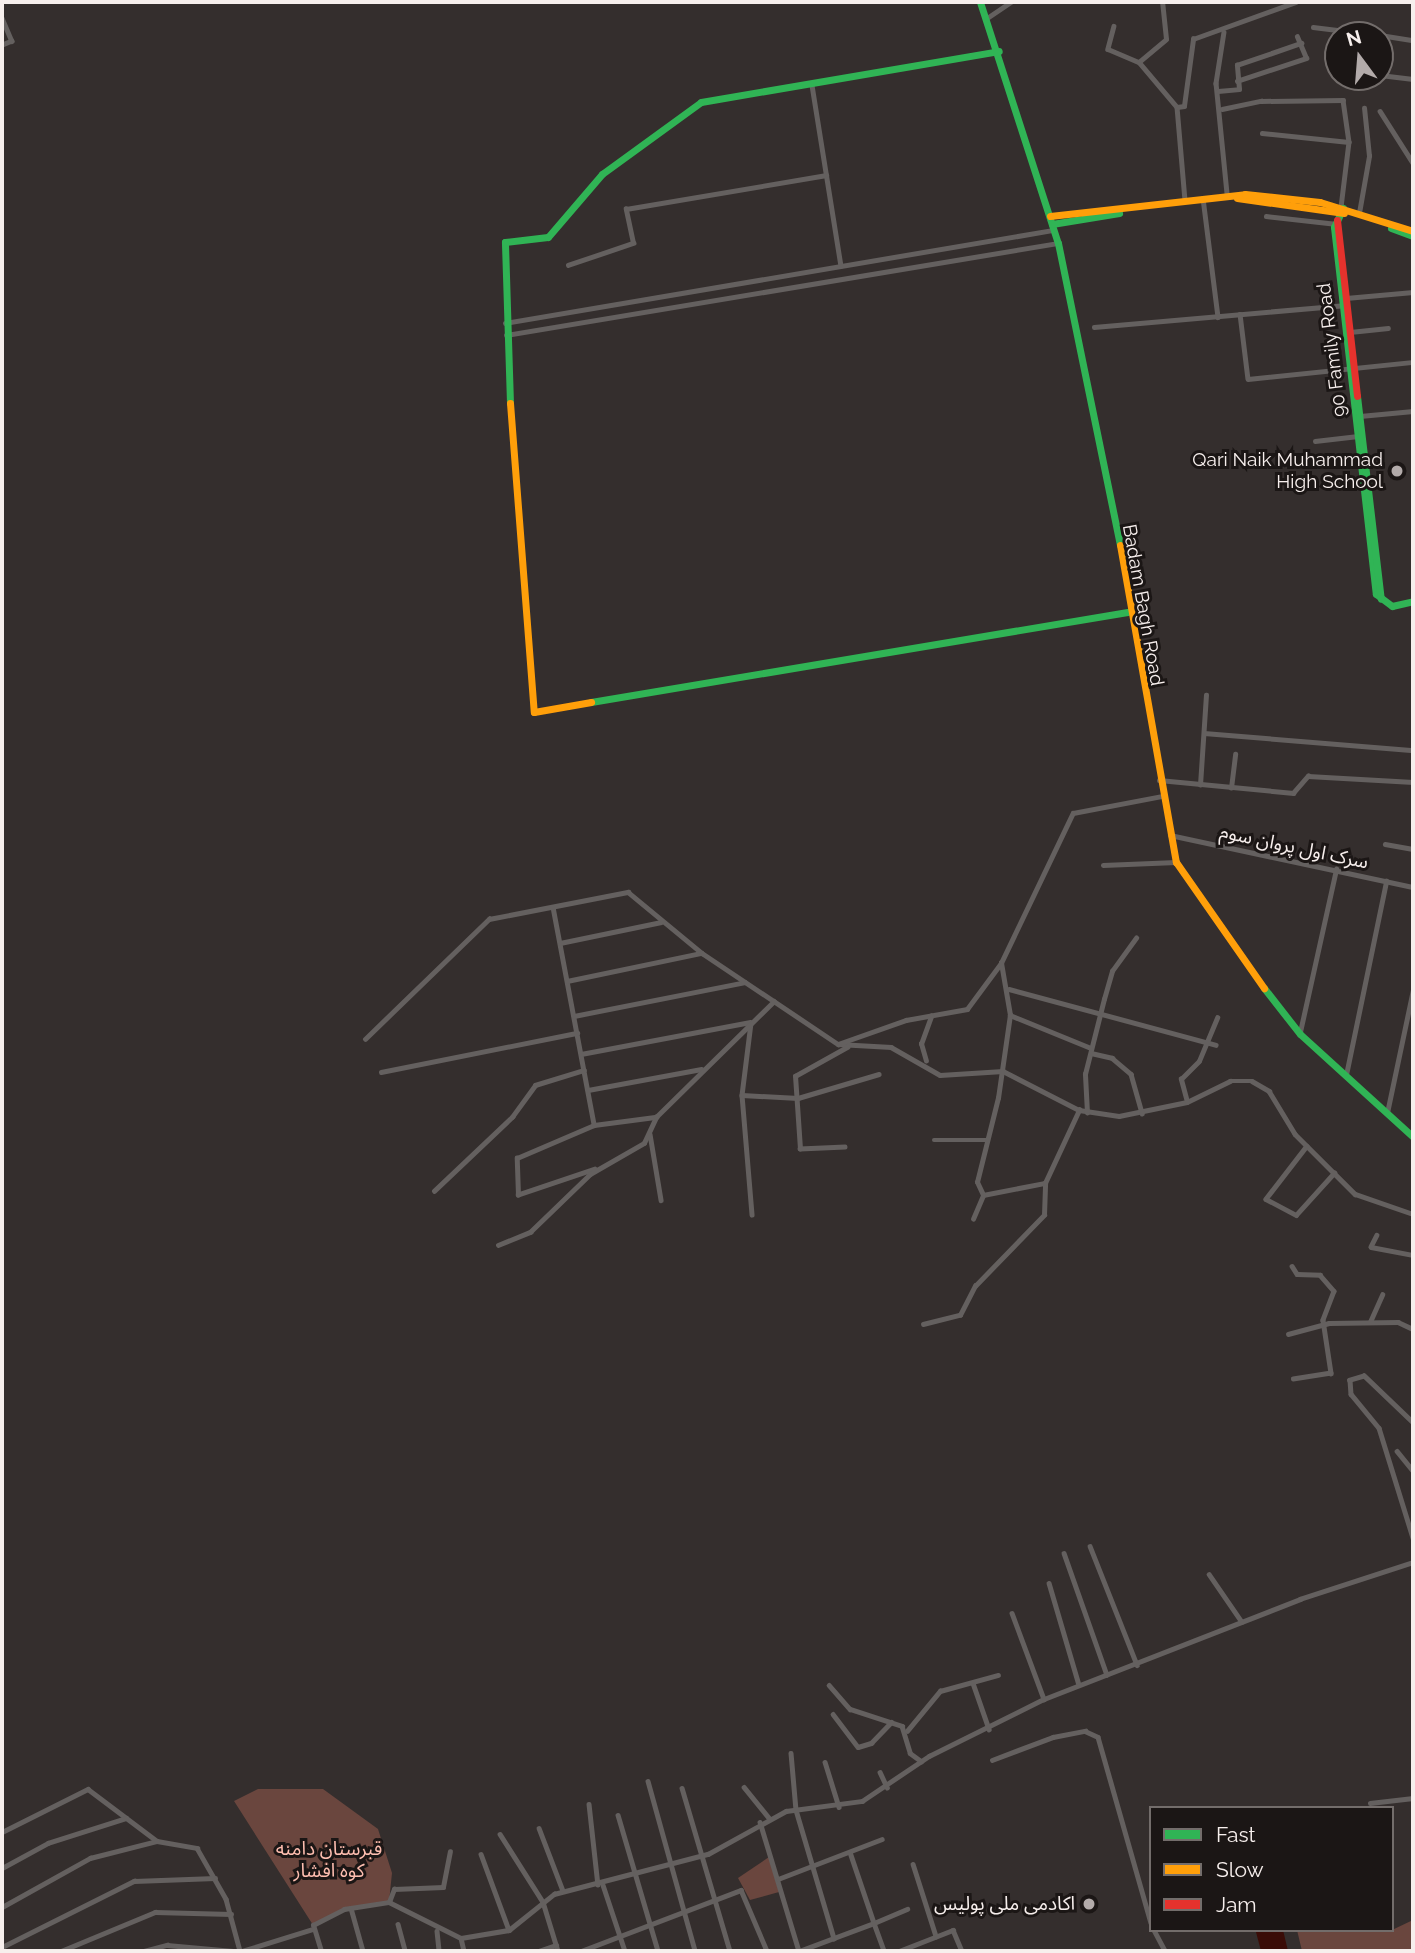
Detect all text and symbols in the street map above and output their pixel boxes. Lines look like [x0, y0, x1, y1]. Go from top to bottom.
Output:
north arrow [1324, 21, 1394, 91]
text: N [1344, 25, 1364, 50]
street label: 90 Family Road [1312, 282, 1352, 418]
place label: Qari Naik Muhammad High School [1192, 449, 1383, 493]
marker: Qari Naik Muhammad High School [1389, 463, 1405, 479]
street label: Badam Bagh Road [1118, 522, 1168, 688]
street label: سرک اول پروان سوم [1218, 820, 1370, 874]
legend [1149, 1806, 1394, 1932]
text: Fast [1216, 1822, 1256, 1847]
park label: قبرستان دامنه کوه افشار [276, 1838, 382, 1882]
text: Slow [1216, 1857, 1264, 1882]
text: Jam [1216, 1892, 1257, 1917]
place label: اکادمی ملی پولیس [934, 1893, 1075, 1915]
marker: اکادمی ملی پولیس [1081, 1896, 1097, 1912]

